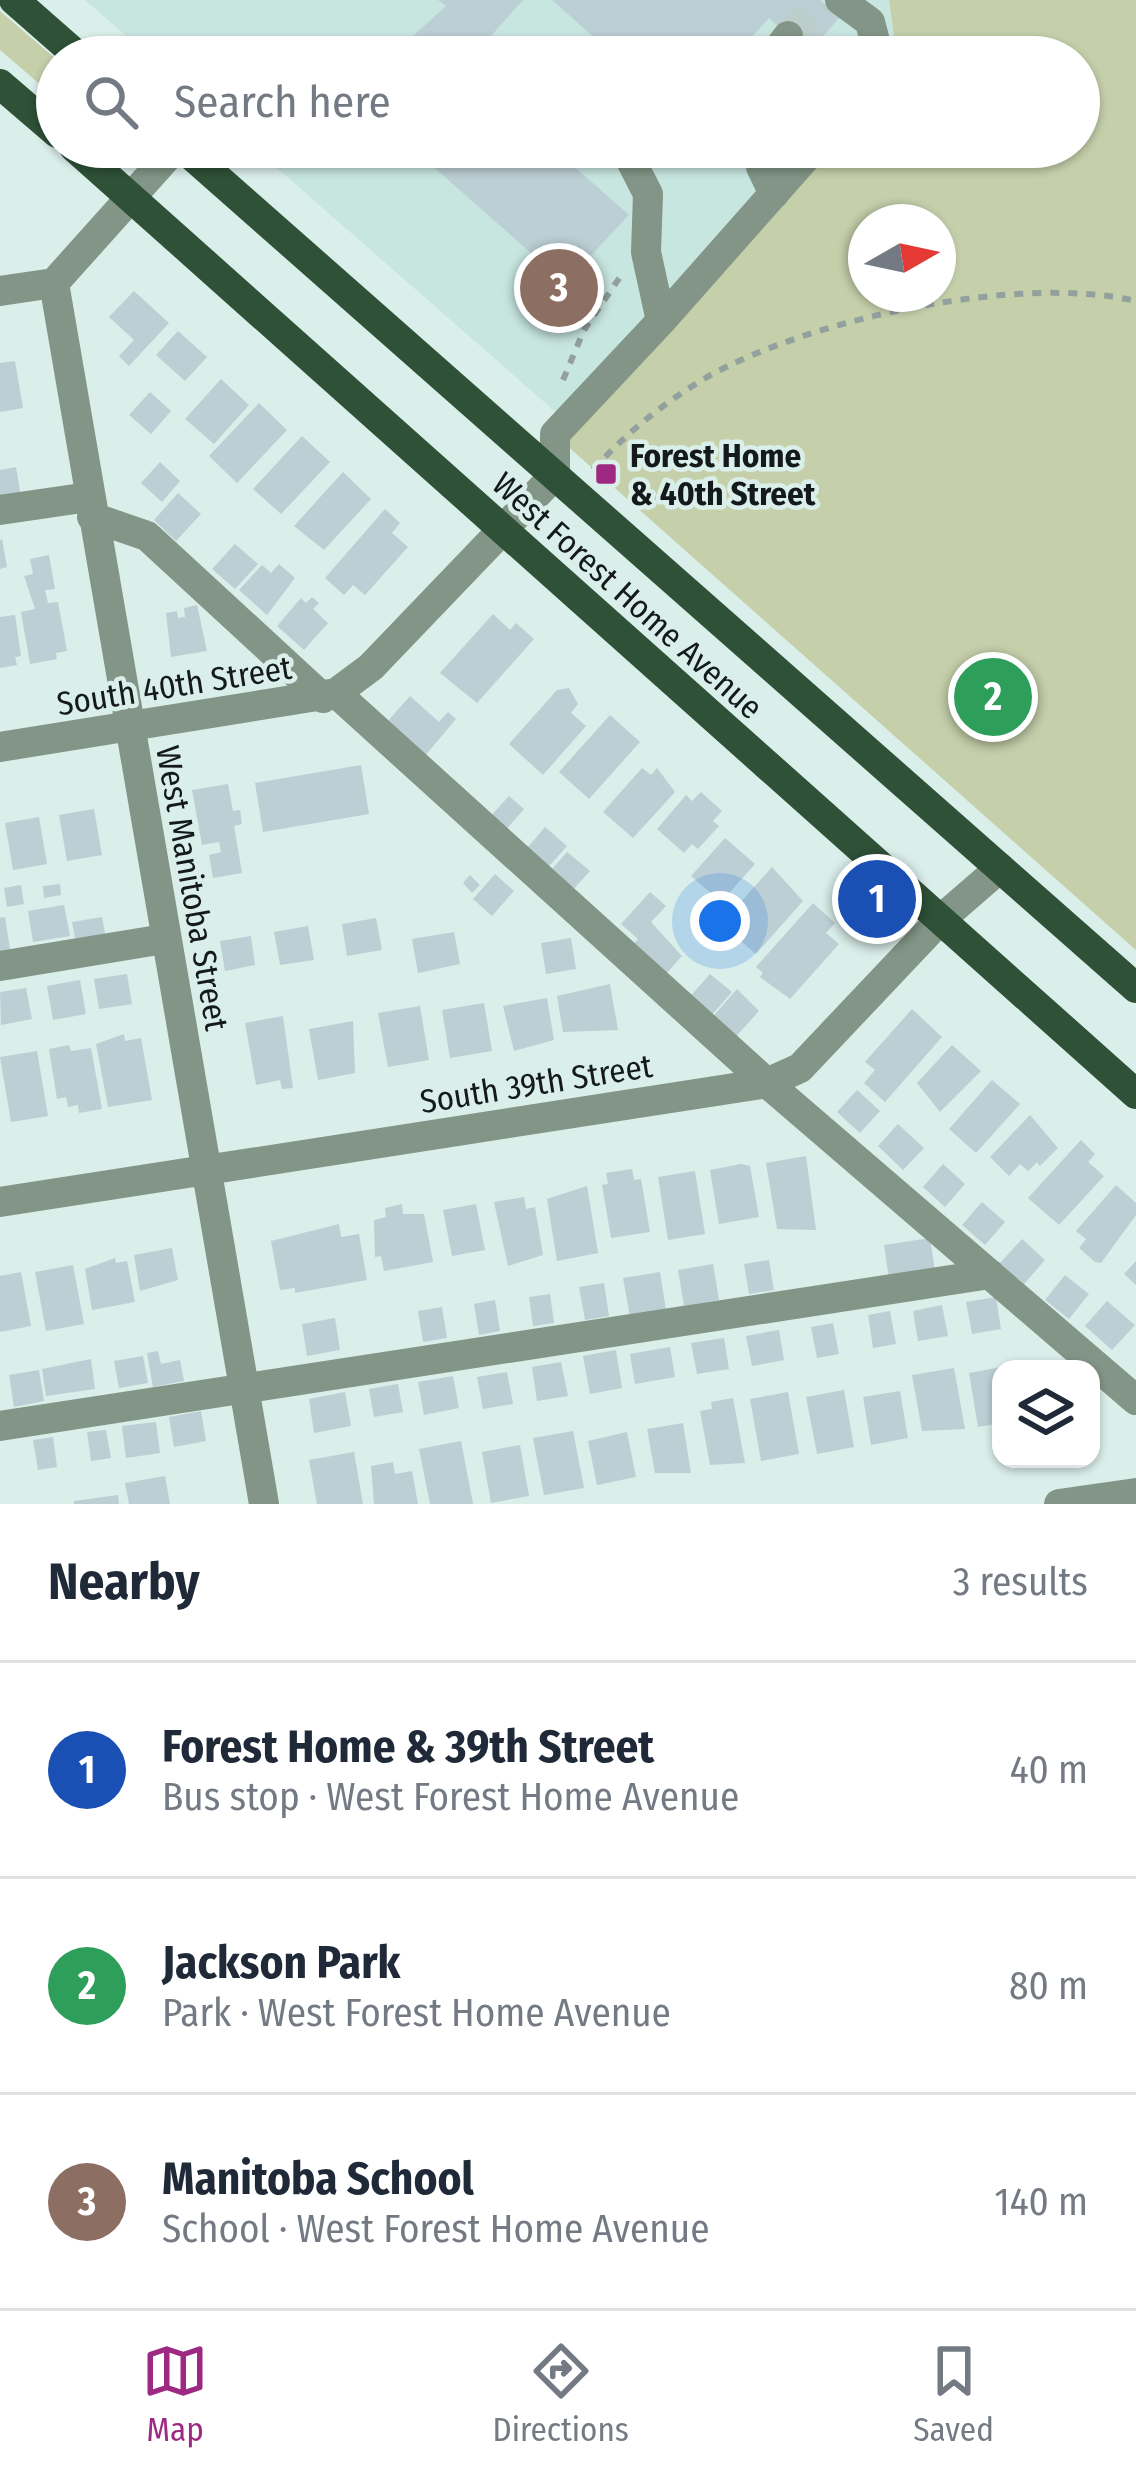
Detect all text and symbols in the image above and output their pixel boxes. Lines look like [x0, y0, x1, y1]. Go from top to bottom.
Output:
search box [36, 36, 1100, 168]
icon: search [78, 69, 144, 135]
text: Search here [174, 75, 391, 129]
north arrow [848, 204, 956, 312]
pin: 3 [520, 243, 598, 333]
place label: Forest Home & 40th Street [630, 436, 816, 514]
marker: Forest Home & 40th Street [593, 461, 619, 487]
street label: West Forest Home Avenue [484, 464, 771, 728]
street label: South 40th Street [54, 648, 295, 724]
pin: 2 [954, 652, 1032, 742]
street label: West Manitoba Street [147, 743, 237, 1034]
pin: 1 [838, 854, 916, 944]
your location [690, 891, 750, 951]
street label: South 39th Street [417, 1046, 655, 1122]
map controls [992, 1360, 1100, 1468]
button: layers [992, 1360, 1100, 1468]
text: Nearby [48, 1551, 200, 1613]
text: 3 results [953, 1559, 1088, 1605]
text: Forest Home & 39th Street [162, 1720, 654, 1774]
text: 1 [79, 1747, 95, 1793]
text: 40 m [1010, 1747, 1088, 1793]
text: Bus stop · West Forest Home Avenue [162, 1774, 739, 1820]
text: Jackson Park [162, 1936, 401, 1990]
text: 2 [78, 1963, 96, 2009]
text: 80 m [1009, 1963, 1088, 2009]
text: Park · West Forest Home Avenue [162, 1990, 671, 2036]
text: Manitoba School [162, 2152, 474, 2206]
text: 3 [78, 2179, 96, 2225]
text: 140 m [994, 2179, 1088, 2225]
text: School · West Forest Home Avenue [162, 2206, 710, 2252]
tab: Map [142, 2338, 208, 2450]
tab: Directions [492, 2338, 629, 2450]
tab: Saved [913, 2338, 994, 2450]

